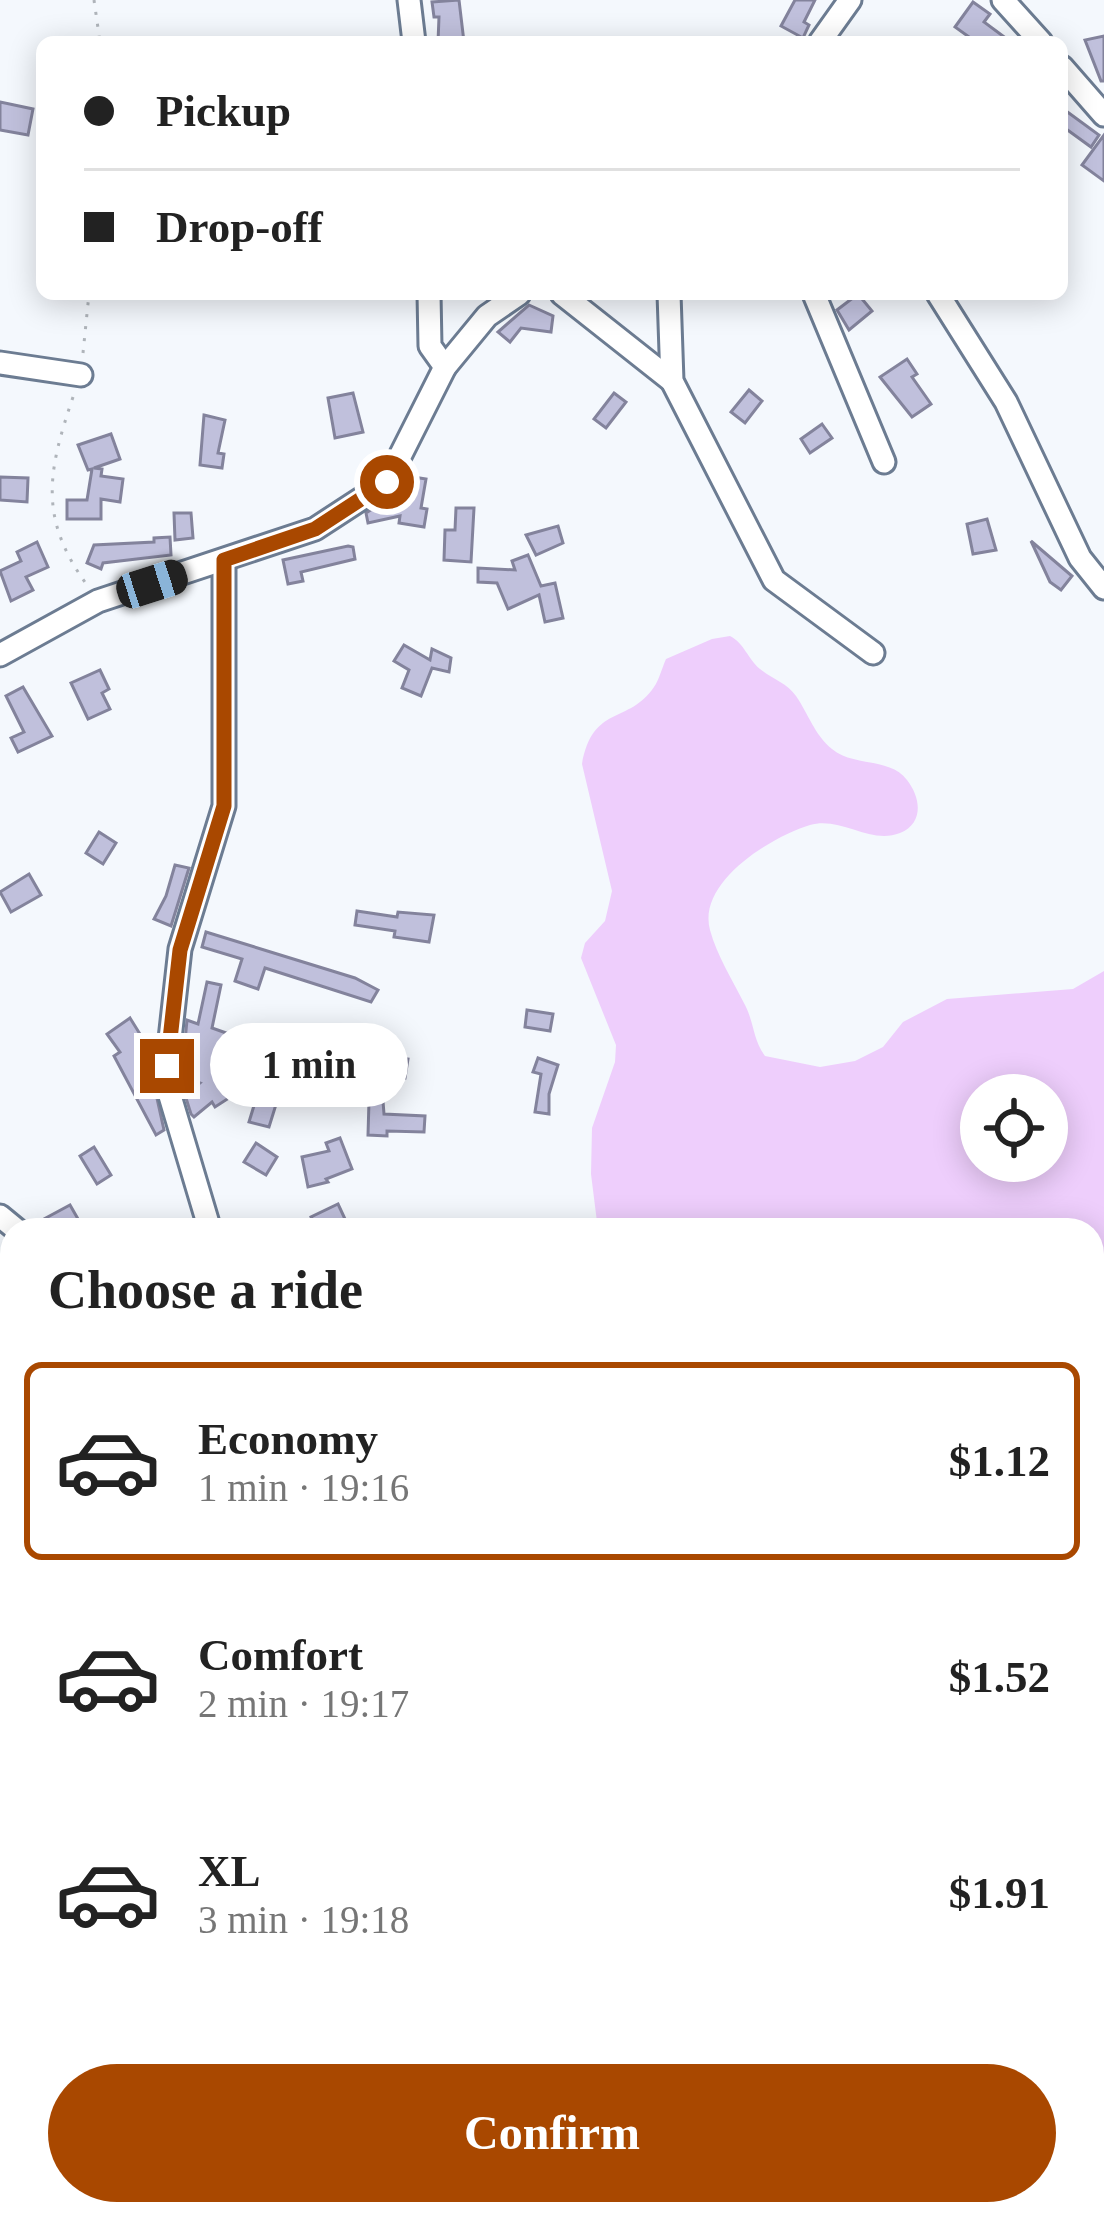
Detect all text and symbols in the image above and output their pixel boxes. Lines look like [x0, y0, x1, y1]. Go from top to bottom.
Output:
text: Pickup [156, 86, 291, 136]
text: Drop-off [156, 202, 323, 252]
route start [360, 455, 414, 509]
car [112, 556, 192, 612]
callout: 1 min [209, 1024, 407, 1108]
route end [140, 1039, 194, 1093]
text: 1 min [262, 1043, 356, 1086]
map controls [960, 1074, 1068, 1182]
button: locate [960, 1074, 1068, 1182]
text: Choose a ride [48, 1260, 363, 1320]
icon: car [54, 1407, 162, 1515]
text: Economy [198, 1414, 378, 1464]
text: $1.12 [949, 1436, 1050, 1486]
text: 1 min · 19:16 [198, 1466, 409, 1509]
icon: car [54, 1623, 162, 1731]
text: Comfort [198, 1630, 363, 1680]
text: $1.52 [949, 1652, 1050, 1702]
text: 2 min · 19:17 [198, 1682, 409, 1725]
icon: car [54, 1839, 162, 1947]
text: XL [198, 1846, 261, 1896]
text: $1.91 [949, 1868, 1050, 1918]
text: 3 min · 19:18 [198, 1898, 409, 1941]
button: Confirm [48, 2064, 1056, 2202]

